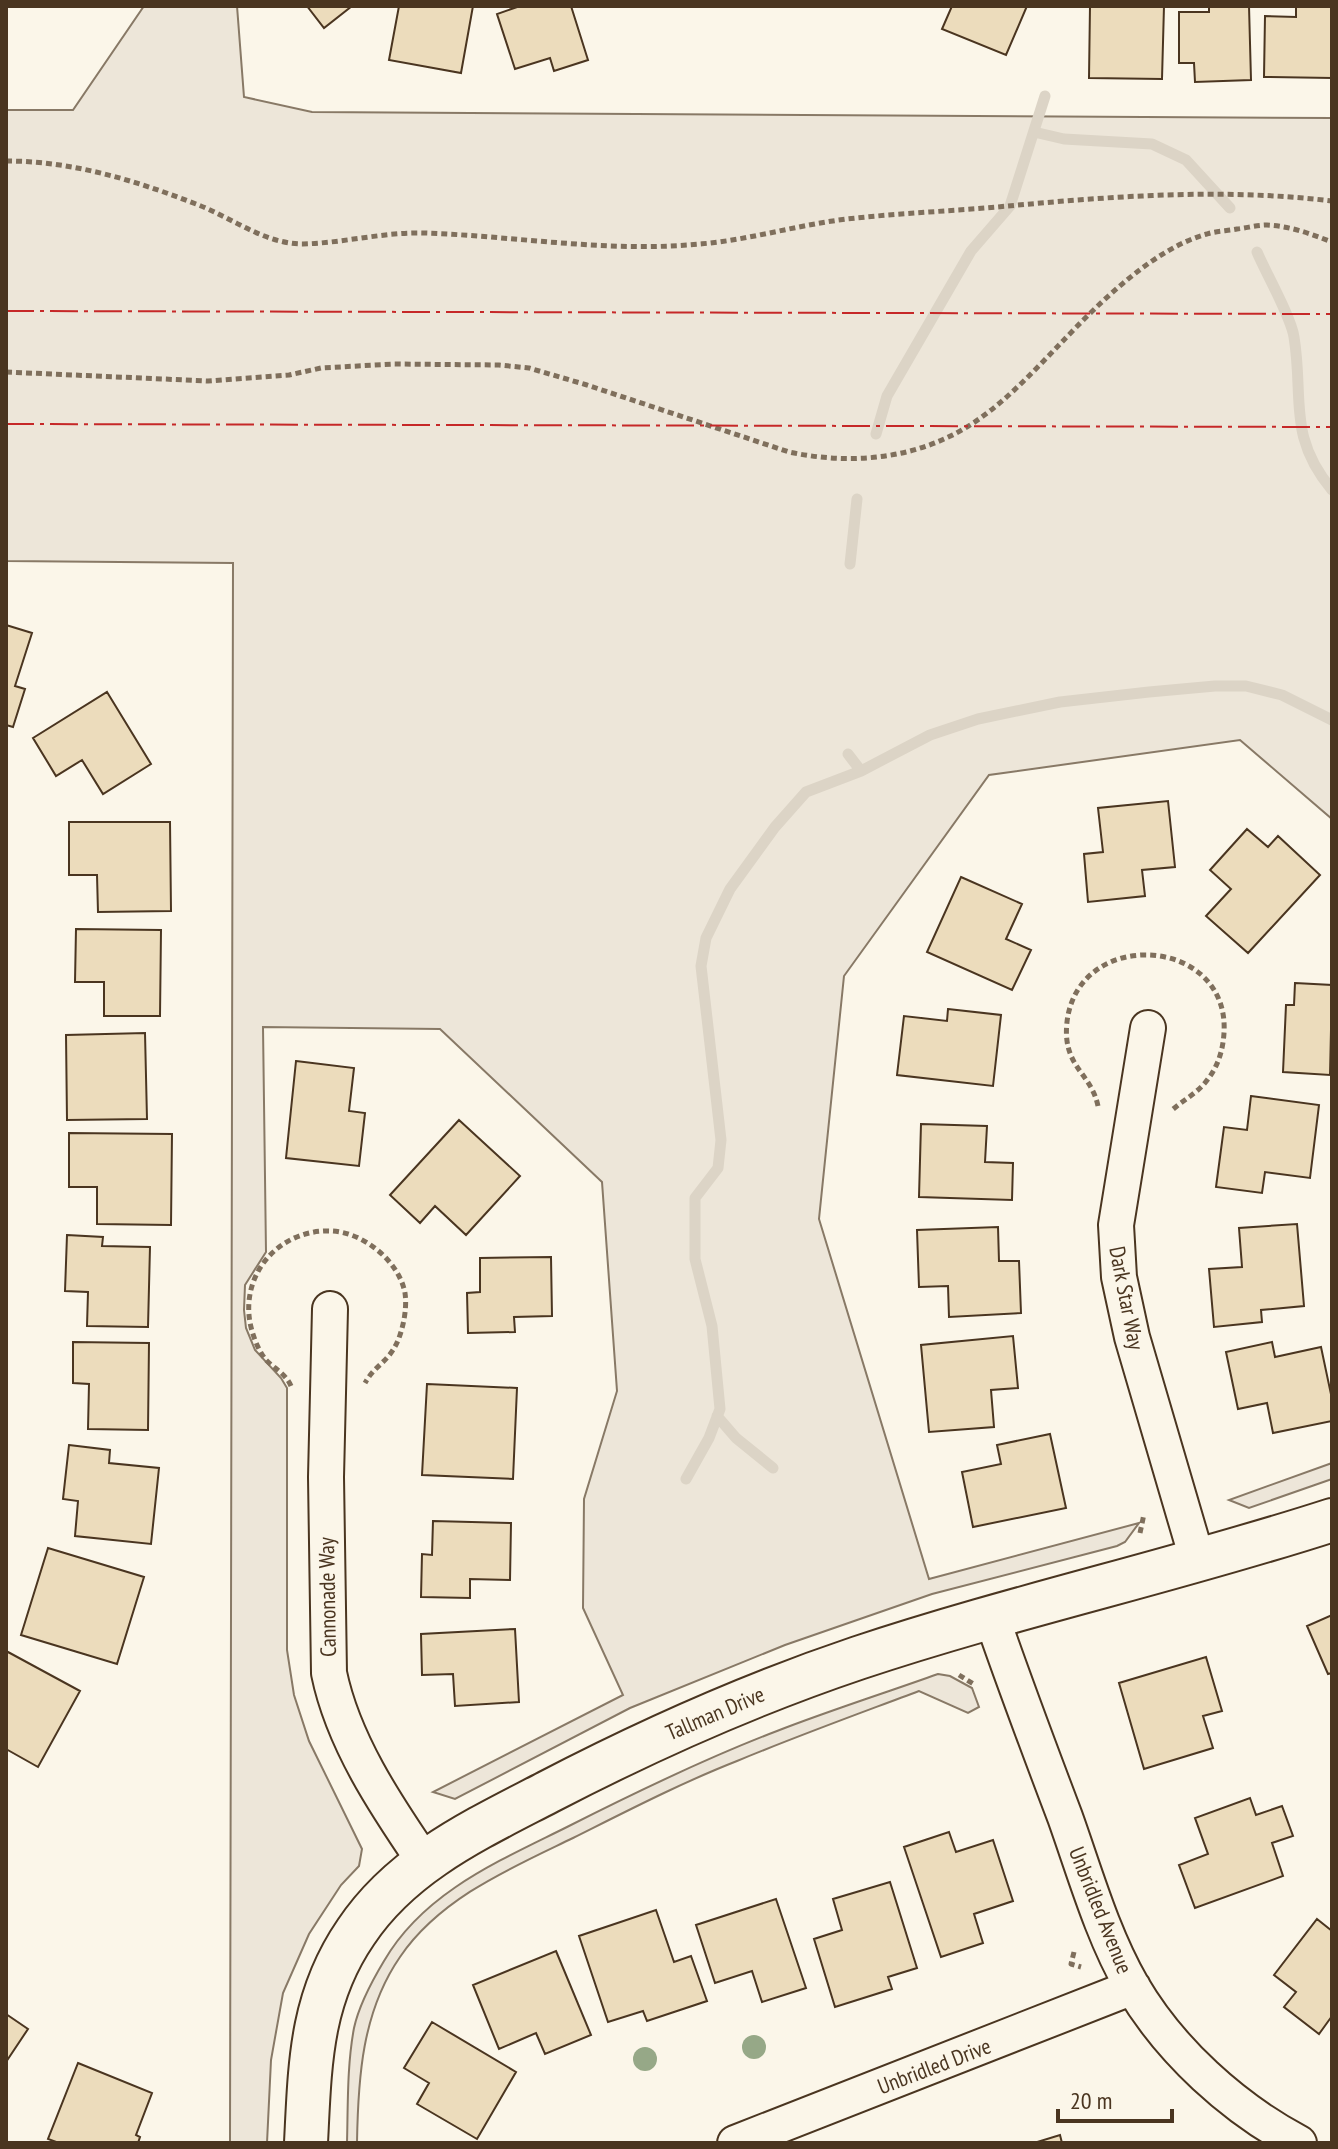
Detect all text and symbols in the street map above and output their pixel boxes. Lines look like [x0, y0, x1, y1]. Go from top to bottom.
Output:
street label: Dark Star Way [1103, 1244, 1151, 1353]
street label: Cannonade Way [312, 1536, 342, 1657]
street label: Tallman Drive [661, 1680, 769, 1746]
street label: Unbridled Avenue [1063, 1842, 1139, 1978]
street label: Unbridled Drive [873, 2032, 995, 2100]
scale bar [1058, 2073, 1172, 2123]
text: 20 m [1070, 2085, 1112, 2116]

